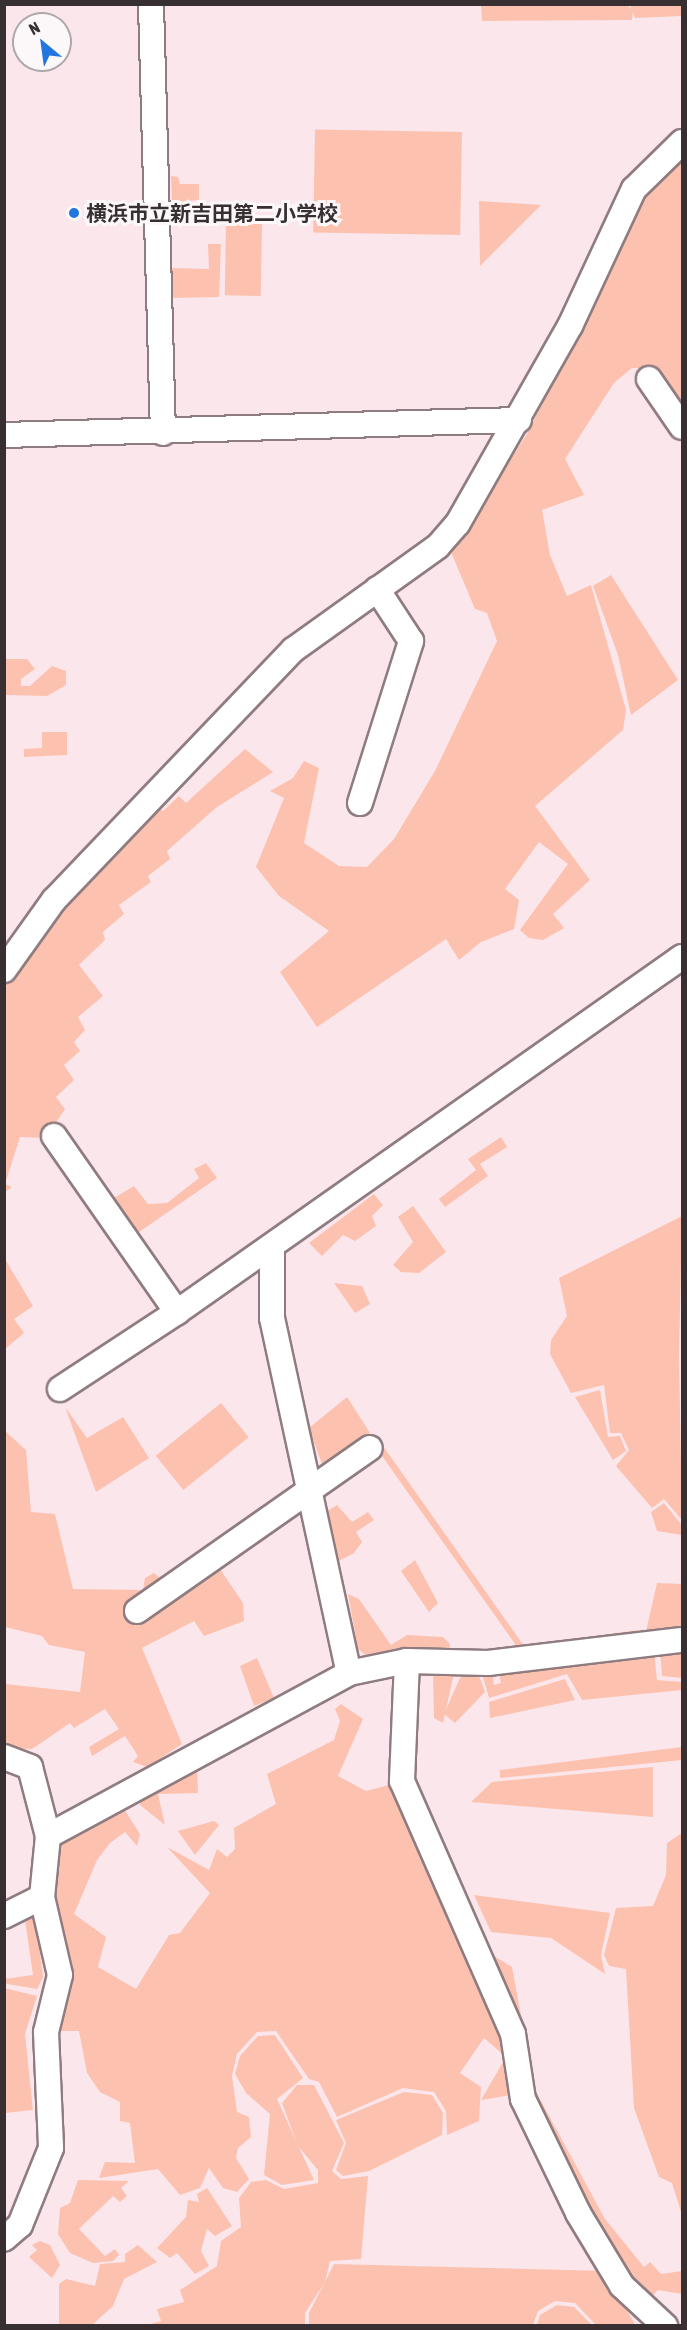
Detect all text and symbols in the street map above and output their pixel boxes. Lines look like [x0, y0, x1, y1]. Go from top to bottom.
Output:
north arrow [12, 12, 72, 72]
text: N [26, 18, 43, 38]
place label: 横浜市立新吉田第二小学校 [86, 200, 338, 226]
marker: 横浜市立新吉田第二小学校 [67, 206, 81, 220]

